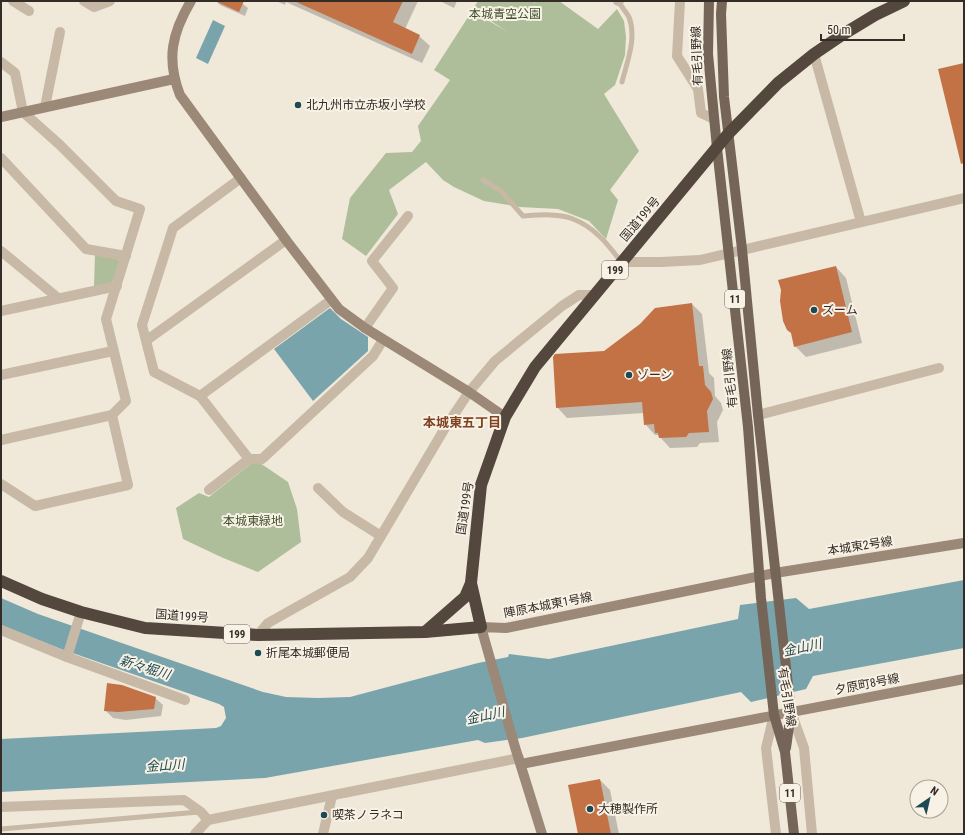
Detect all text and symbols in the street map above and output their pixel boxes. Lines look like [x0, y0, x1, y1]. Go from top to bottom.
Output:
park label: 本城青空公園 [469, 7, 541, 21]
scale bar [821, 16, 904, 42]
text: 50 m [827, 23, 851, 37]
street label: 有毛引野線 [689, 26, 705, 86]
place label: 北九州市立赤坂小学校 [306, 98, 426, 112]
marker: 北九州市立赤坂小学校 [293, 100, 303, 110]
street label: 国道199号 [617, 194, 663, 244]
road number: 199 [602, 261, 628, 279]
road number: 11 [725, 290, 745, 308]
place label: ズーム [822, 303, 858, 317]
marker: ズーム [809, 305, 819, 315]
street label: 有毛引野線 [720, 347, 740, 409]
place label: ゾーン [637, 368, 672, 382]
marker: ゾーン [624, 370, 634, 380]
district label: 本城東五丁目 [423, 415, 501, 430]
street label: 国道199号 [454, 480, 476, 536]
park label: 本城東緑地 [223, 514, 283, 528]
street label: 本城東2号線 [826, 534, 894, 558]
street label: 陣原本城東1号線 [503, 590, 593, 620]
street label: 国道199号 [155, 607, 209, 625]
road number: 199 [224, 625, 250, 643]
water label: 金山川 [781, 636, 825, 659]
place label: 折尾本城郵便局 [266, 646, 350, 660]
marker: 折尾本城郵便局 [253, 648, 263, 658]
water label: 新々堀川 [118, 653, 174, 683]
street label: 有毛引野線 [775, 666, 799, 728]
street label: 夕原町8号線 [833, 671, 901, 697]
water label: 金山川 [464, 704, 508, 727]
water label: 金山川 [145, 757, 187, 774]
north arrow [909, 779, 949, 819]
road number: 11 [780, 784, 800, 802]
text: N [928, 784, 941, 799]
place label: 大穂製作所 [598, 802, 658, 816]
marker: 大穂製作所 [585, 804, 595, 814]
place label: 喫茶ノラネコ [332, 808, 404, 822]
marker: 喫茶ノラネコ [319, 810, 329, 820]

